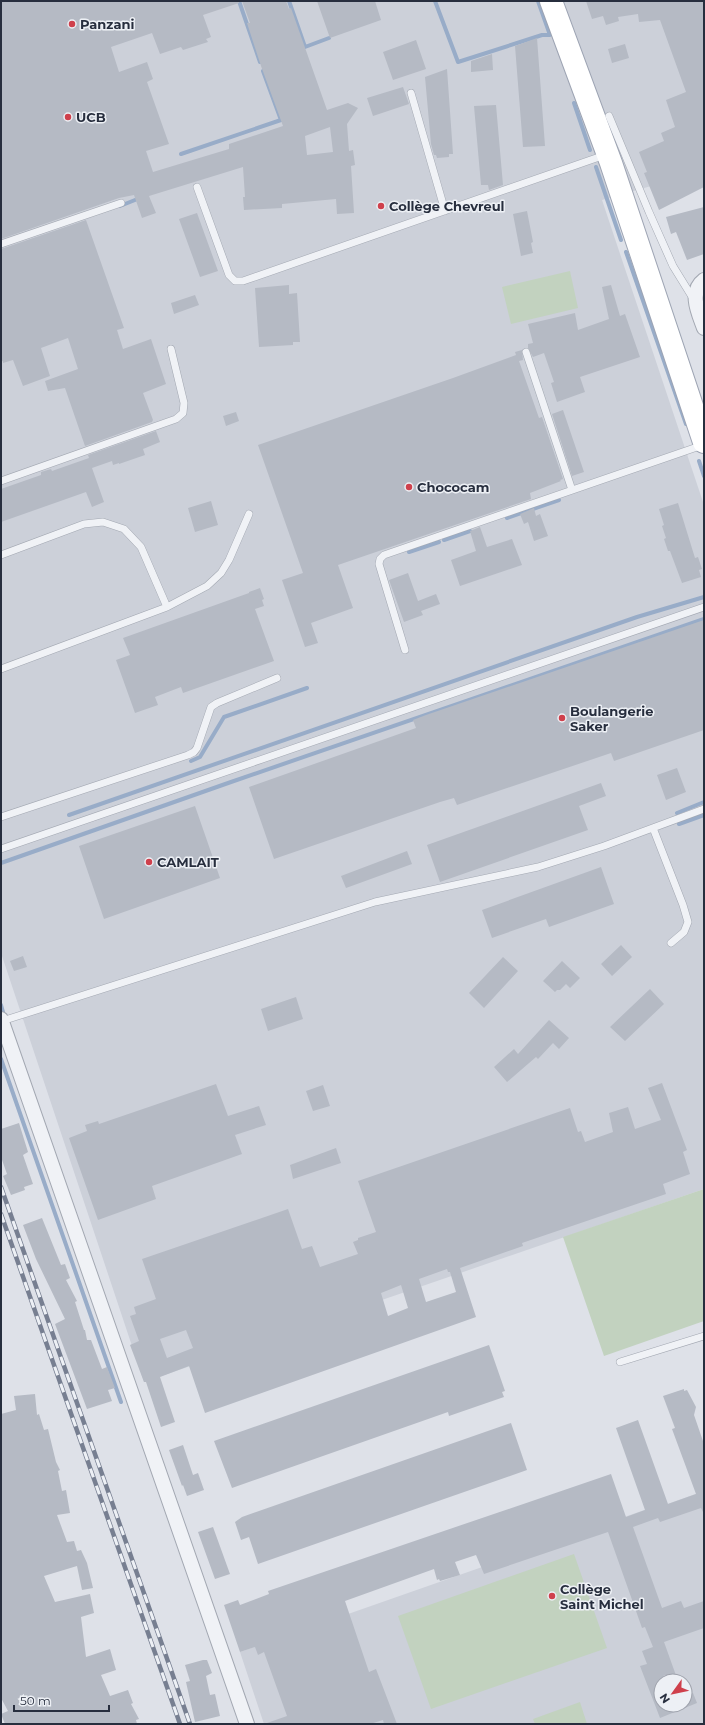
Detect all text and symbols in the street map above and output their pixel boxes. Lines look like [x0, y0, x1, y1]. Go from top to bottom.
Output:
place label: Panzani [80, 16, 134, 32]
marker: Panzani [67, 19, 77, 29]
place label: UCB [76, 109, 106, 125]
marker: UCB [63, 112, 73, 122]
place label: Collège Chevreul [389, 198, 505, 214]
marker: Collège Chevreul [376, 201, 386, 211]
place label: Chococam [417, 479, 489, 495]
marker: Chococam [404, 482, 414, 492]
place label: Boulangerie Saker [570, 703, 653, 734]
marker: Boulangerie Saker [557, 713, 567, 723]
place label: CAMLAIT [157, 854, 219, 870]
marker: CAMLAIT [144, 857, 154, 867]
place label: Collège Saint Michel [560, 1581, 644, 1612]
marker: Collège Saint Michel [547, 1591, 557, 1601]
north arrow [653, 1673, 693, 1713]
scale bar [14, 1687, 109, 1713]
text: N [656, 1691, 673, 1706]
text: 50 m [20, 1693, 51, 1708]

